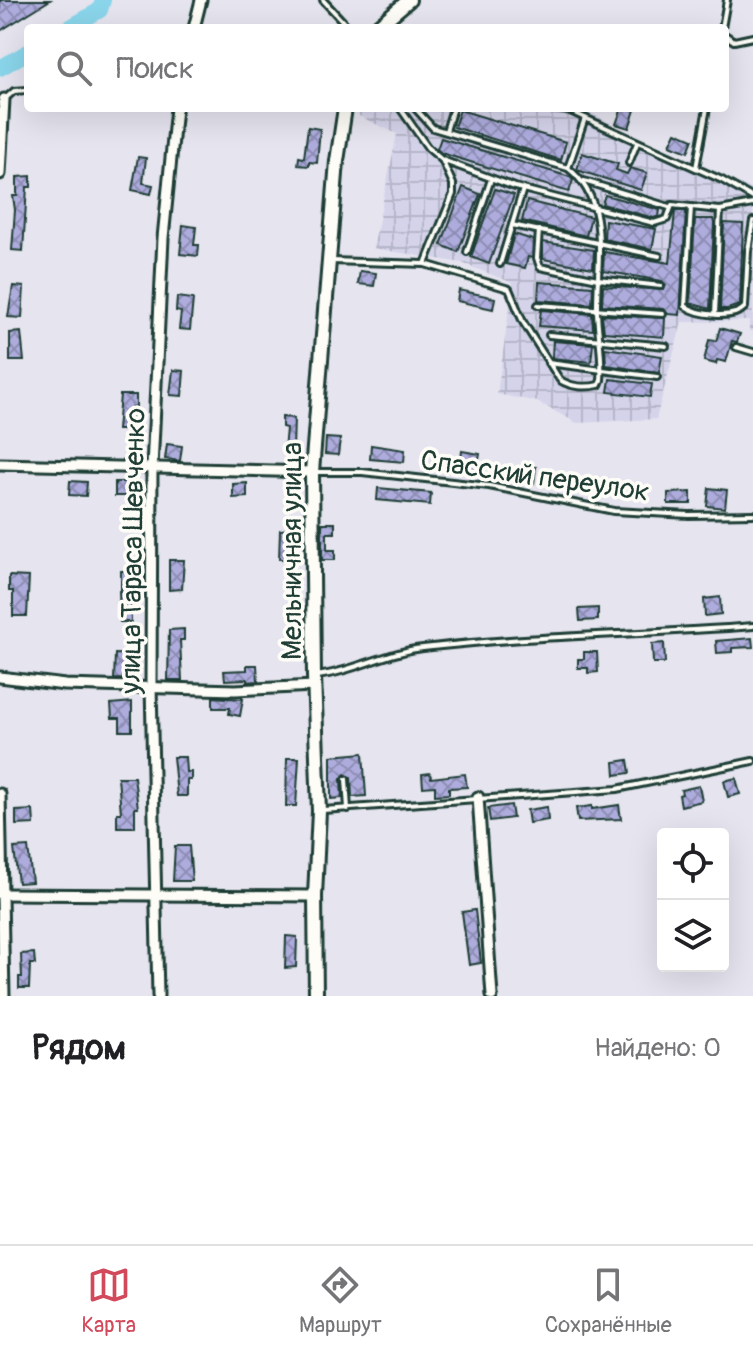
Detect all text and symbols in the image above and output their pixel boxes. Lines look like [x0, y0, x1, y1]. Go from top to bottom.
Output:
search box [24, 24, 729, 112]
icon: search [52, 46, 96, 90]
text: Поиск [116, 50, 194, 87]
street label: улица Тараса Шевченко [113, 408, 153, 695]
street label: Мельничная улица [275, 442, 310, 660]
street label: Спасский переулок [418, 443, 651, 510]
map controls [657, 828, 729, 972]
button: locate [657, 828, 729, 900]
button: layers [657, 900, 729, 972]
text: Рядом [32, 1027, 126, 1070]
text: Найдено: 0 [594, 1032, 721, 1064]
tab: Карта [81, 1263, 136, 1339]
tab: Маршрут [299, 1263, 382, 1339]
tab: Сохранённые [545, 1263, 672, 1339]

